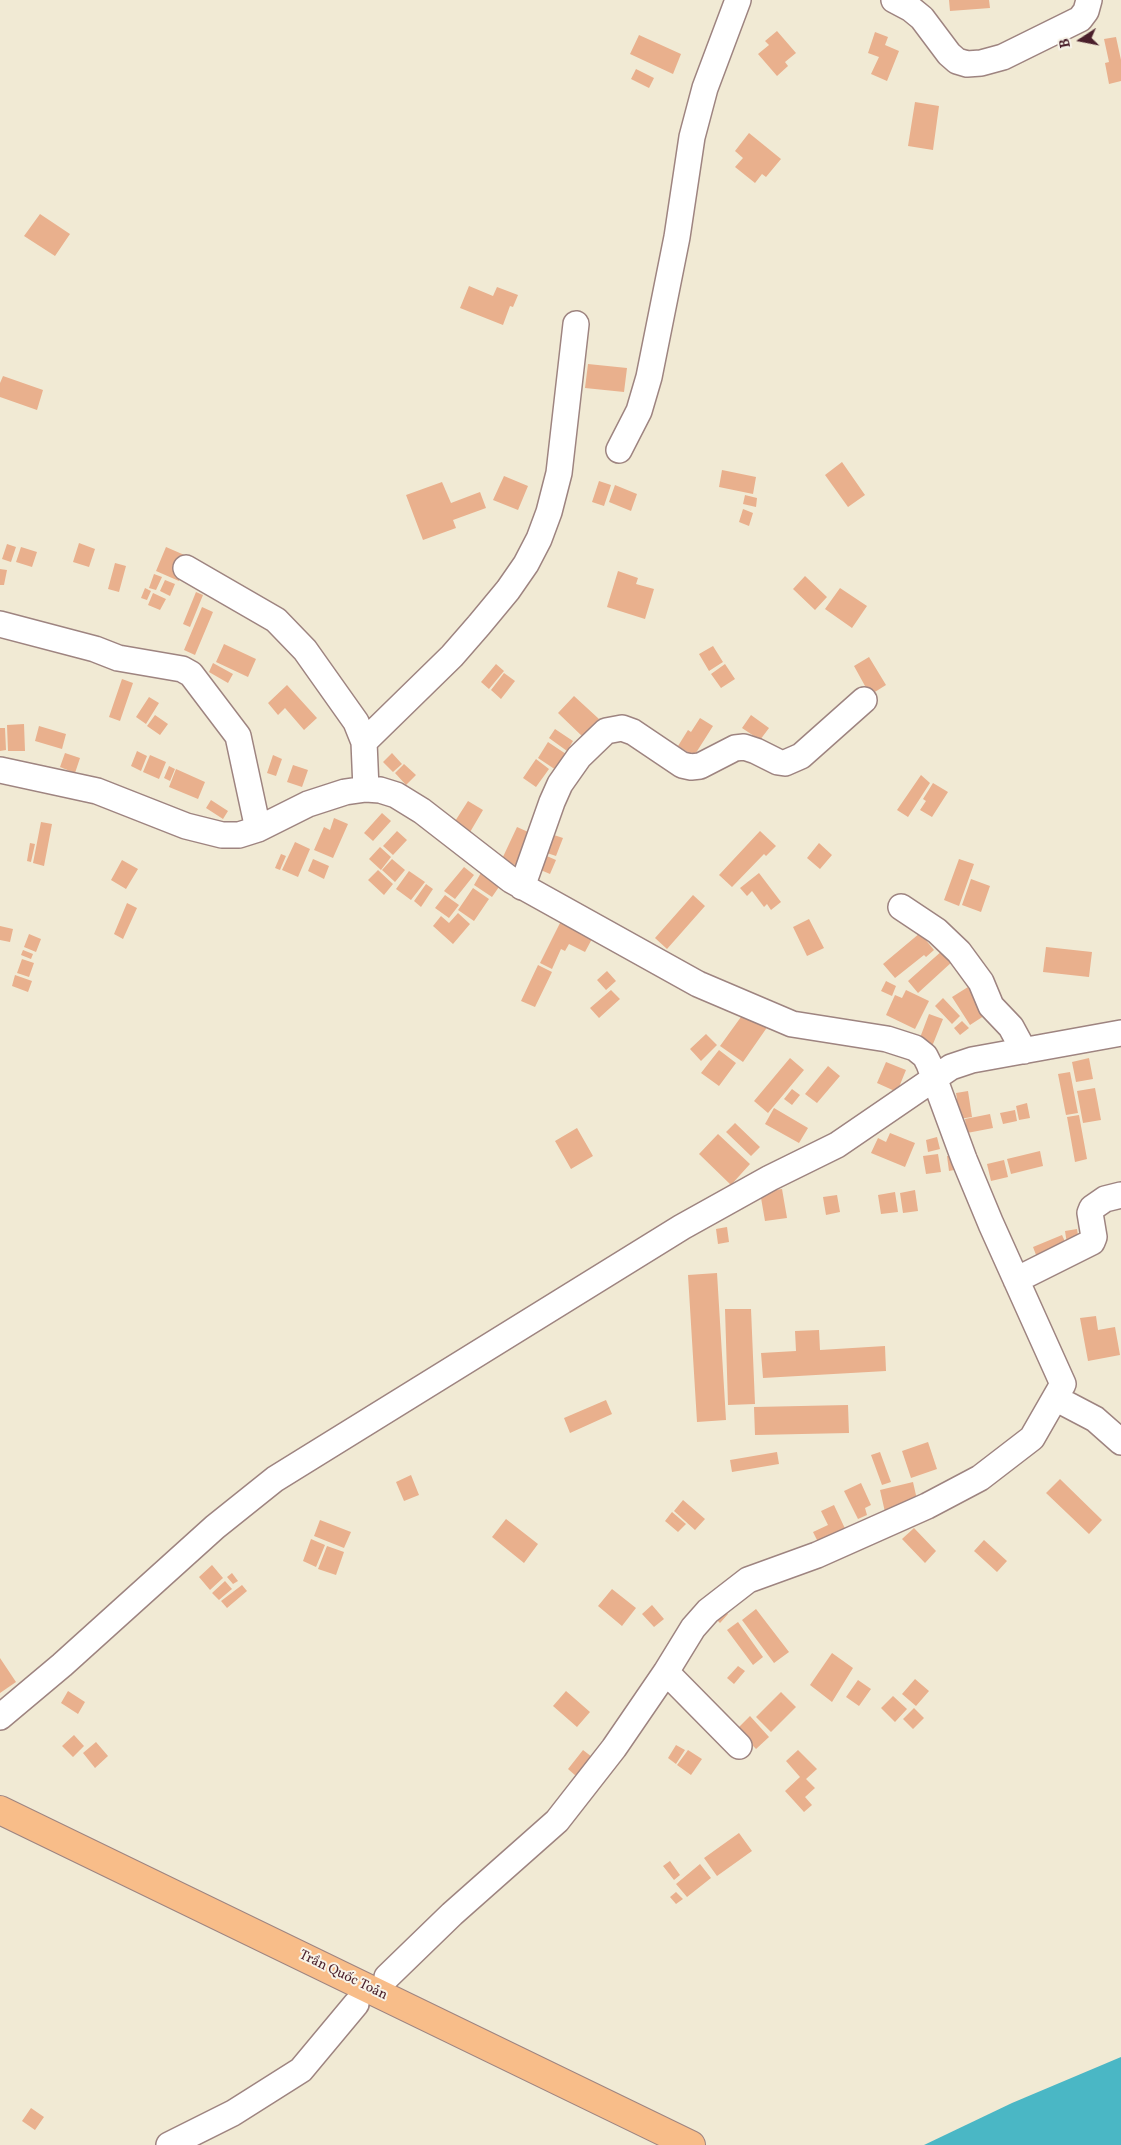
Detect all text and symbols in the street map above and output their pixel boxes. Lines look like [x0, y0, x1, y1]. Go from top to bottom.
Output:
north arrow [1056, 15, 1106, 65]
text: B [1056, 37, 1076, 49]
street label: Trần Quốc Toản [296, 1947, 390, 2005]

